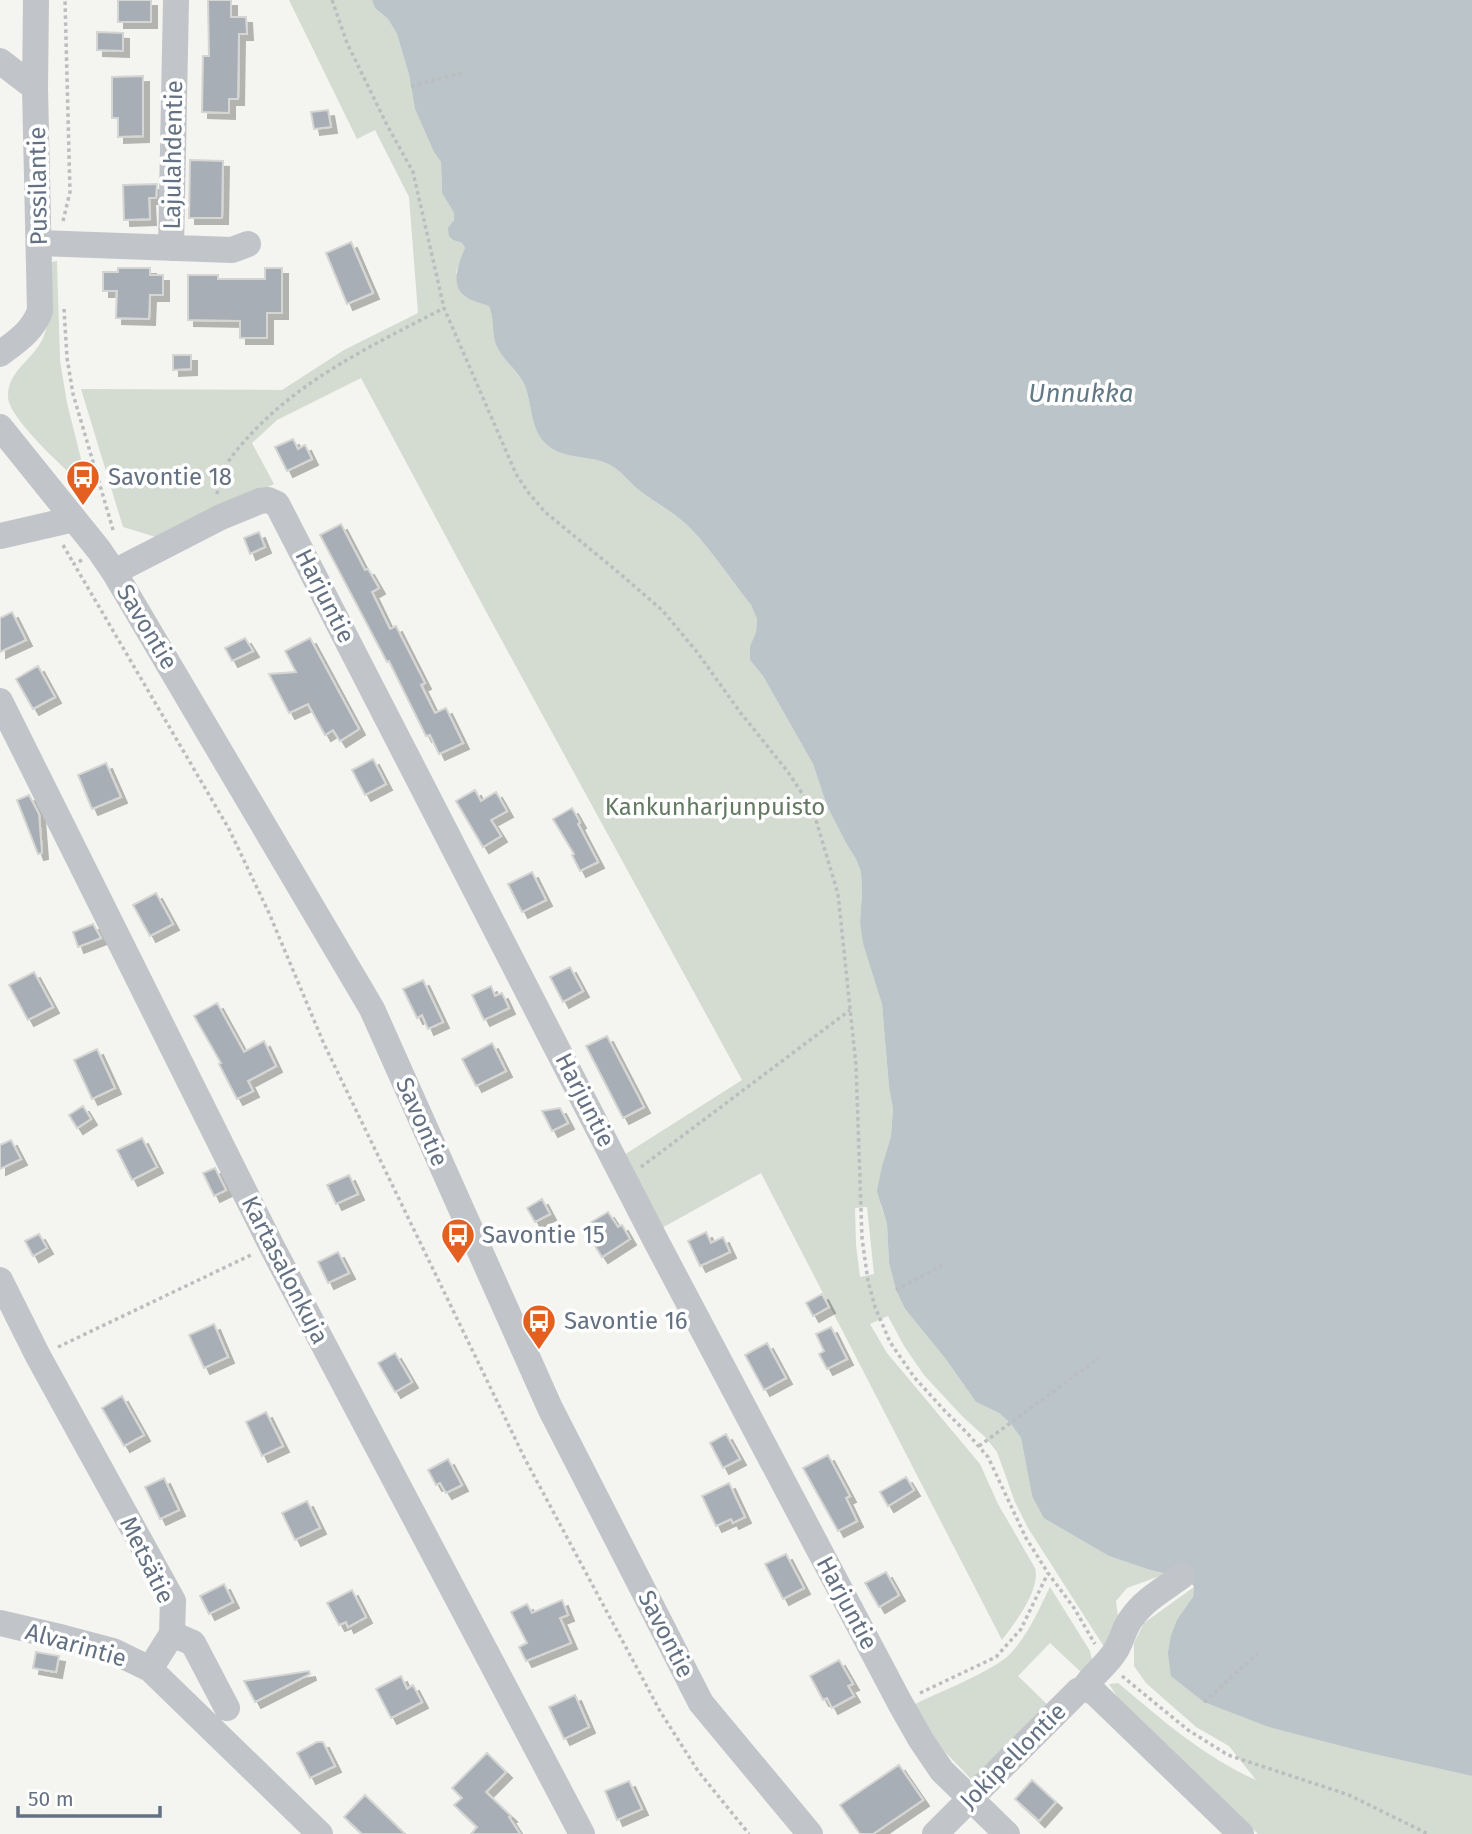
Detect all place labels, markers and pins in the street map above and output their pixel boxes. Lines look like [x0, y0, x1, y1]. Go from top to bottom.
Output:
bus stop icon: Savontie 18 [64, 458, 102, 507]
place label: Savontie 18 [108, 463, 232, 491]
bus stop icon: Savontie 15 [439, 1216, 477, 1265]
place label: Savontie 15 [482, 1221, 605, 1249]
bus stop icon: Savontie 16 [520, 1302, 558, 1351]
place label: Savontie 16 [564, 1307, 688, 1335]

